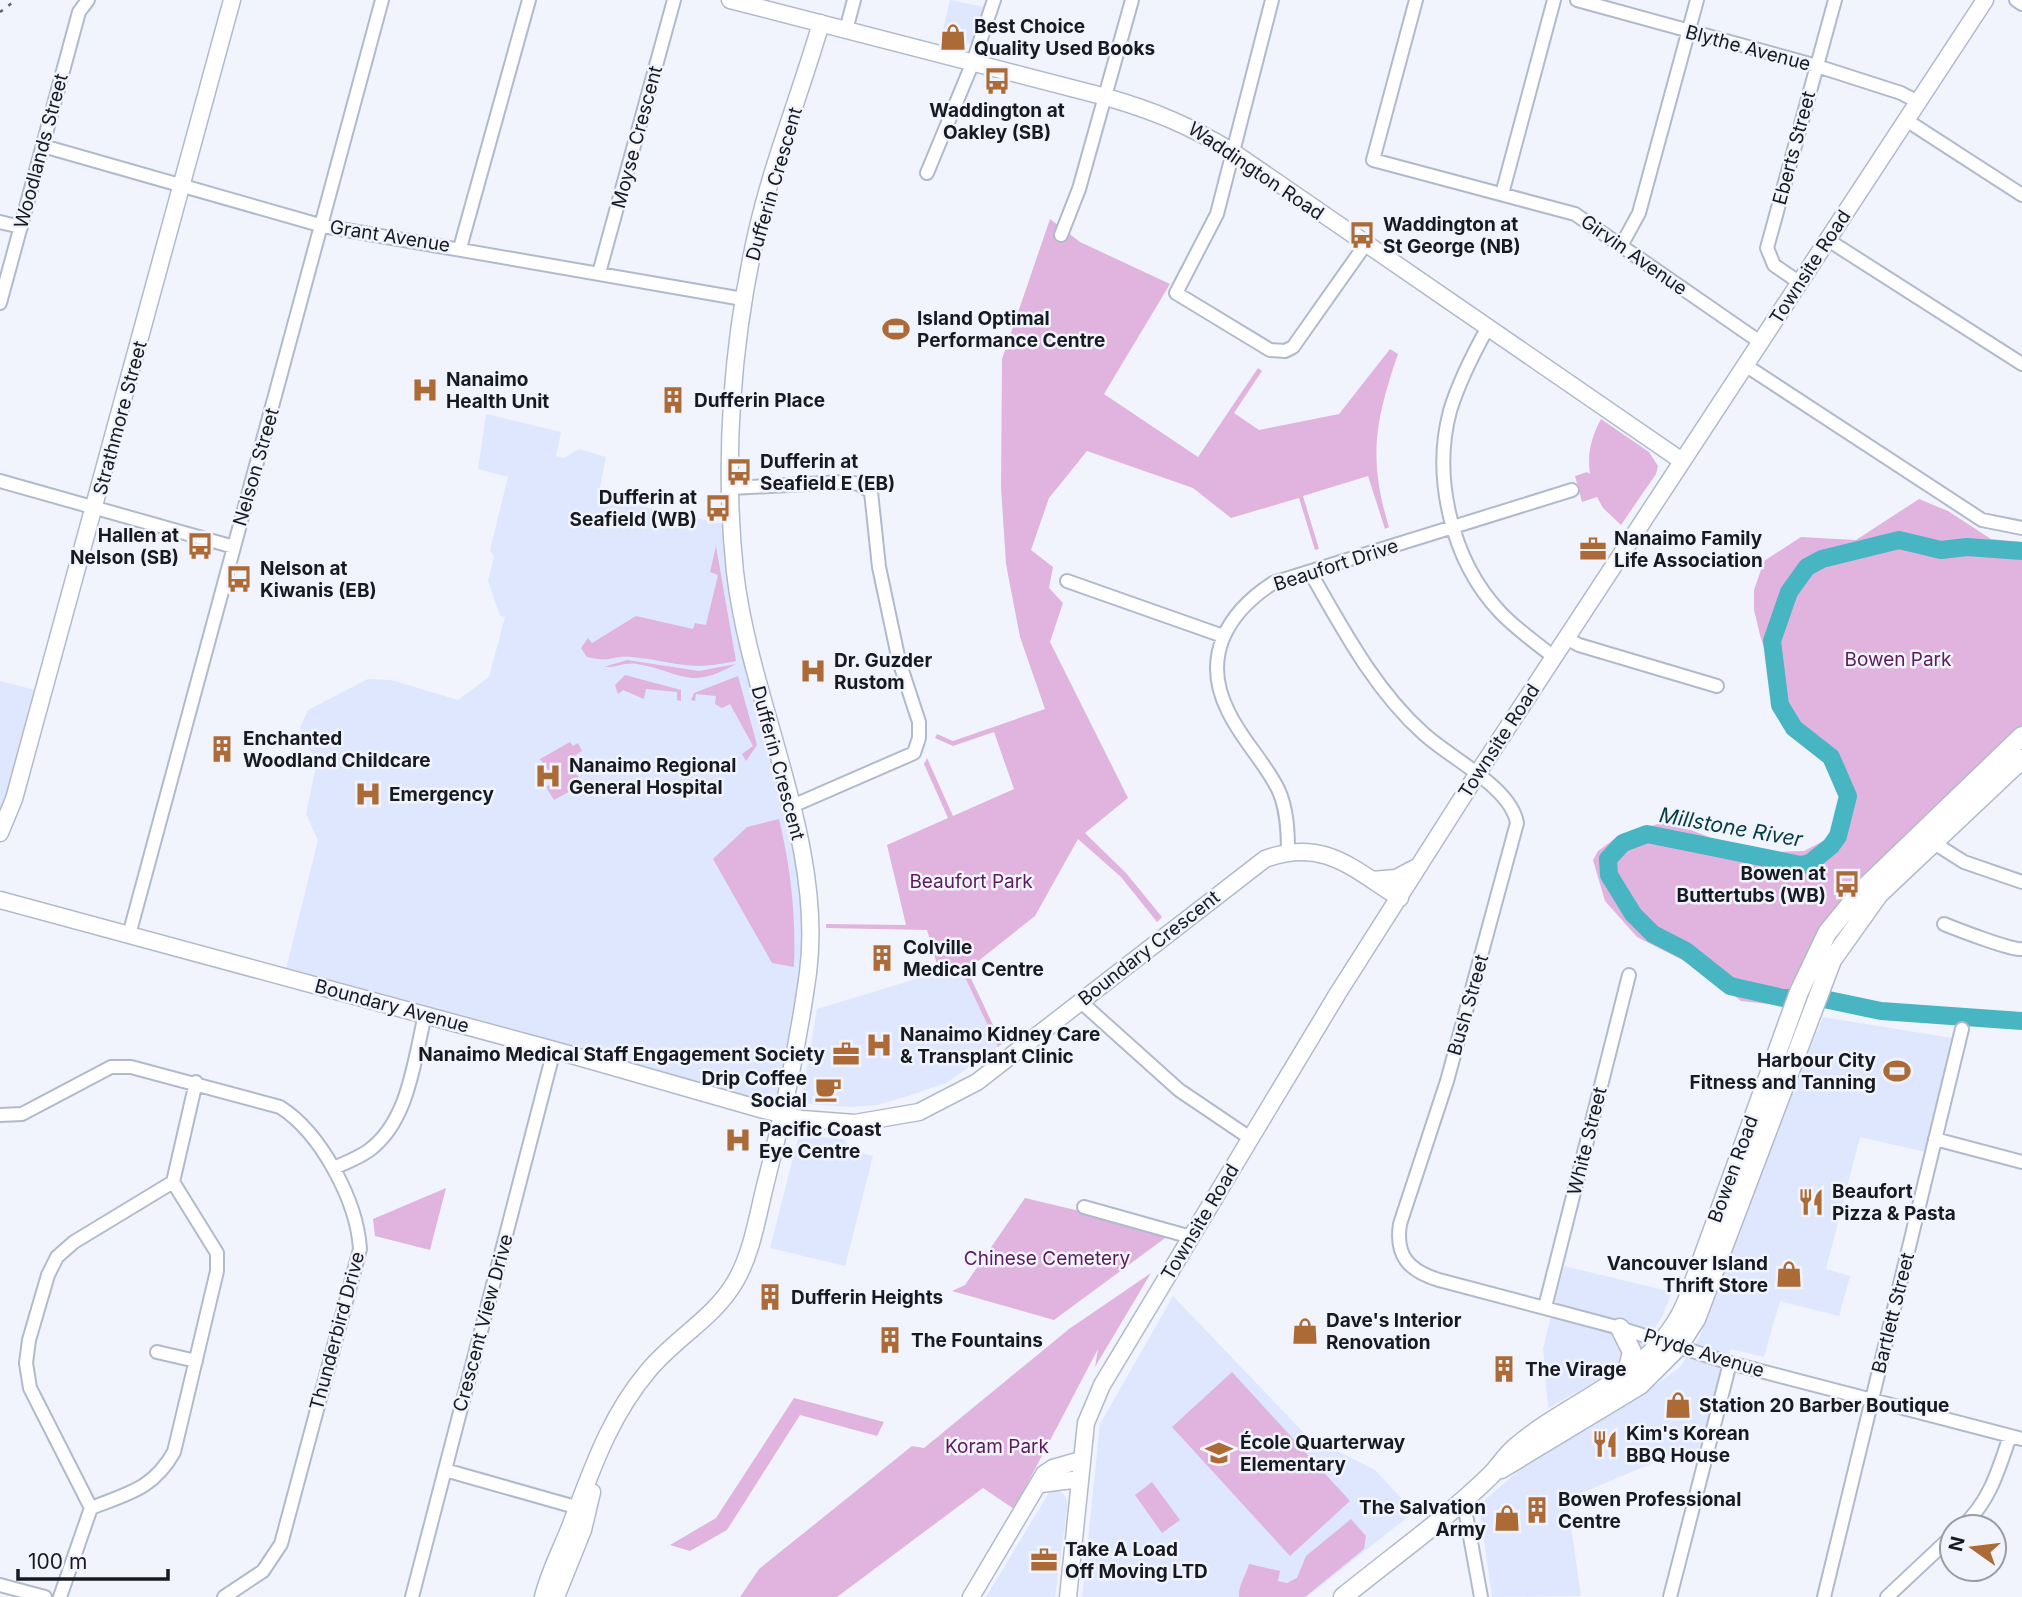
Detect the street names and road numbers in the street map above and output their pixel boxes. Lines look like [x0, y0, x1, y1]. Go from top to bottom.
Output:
street label: Blythe Avenue [1683, 20, 1813, 76]
street label: Moyse Crescent [607, 63, 667, 211]
street label: Woodlands Street [9, 71, 73, 231]
street label: Eberts Street [1768, 89, 1820, 207]
street label: Dufferin Crescent [741, 105, 807, 263]
street label: Waddington Road [1184, 117, 1328, 225]
street label: Townsite Road [1765, 206, 1855, 328]
street label: Girvin Avenue [1576, 210, 1692, 300]
street label: Grant Avenue [328, 215, 452, 257]
street label: Strathmore Street [88, 338, 152, 498]
street label: Nelson Street [228, 405, 284, 529]
street label: Beaufort Drive [1271, 534, 1401, 596]
street label: Townsite Road [1454, 680, 1544, 802]
street label: Dufferin Crescent [746, 683, 810, 843]
street label: Boundary Crescent [1074, 886, 1224, 1010]
street label: Bush Street [1443, 952, 1493, 1058]
street label: Boundary Avenue [312, 974, 472, 1038]
street label: White Street [1562, 1085, 1612, 1197]
street label: Bowen Road [1703, 1112, 1763, 1226]
street label: Townsite Road [1156, 1160, 1244, 1284]
street label: Crescent View Drive [448, 1232, 518, 1414]
street label: Thunderbird Drive [305, 1249, 369, 1413]
street label: Bartlett Street [1867, 1250, 1919, 1376]
street label: Pryde Avenue [1641, 1324, 1767, 1382]

